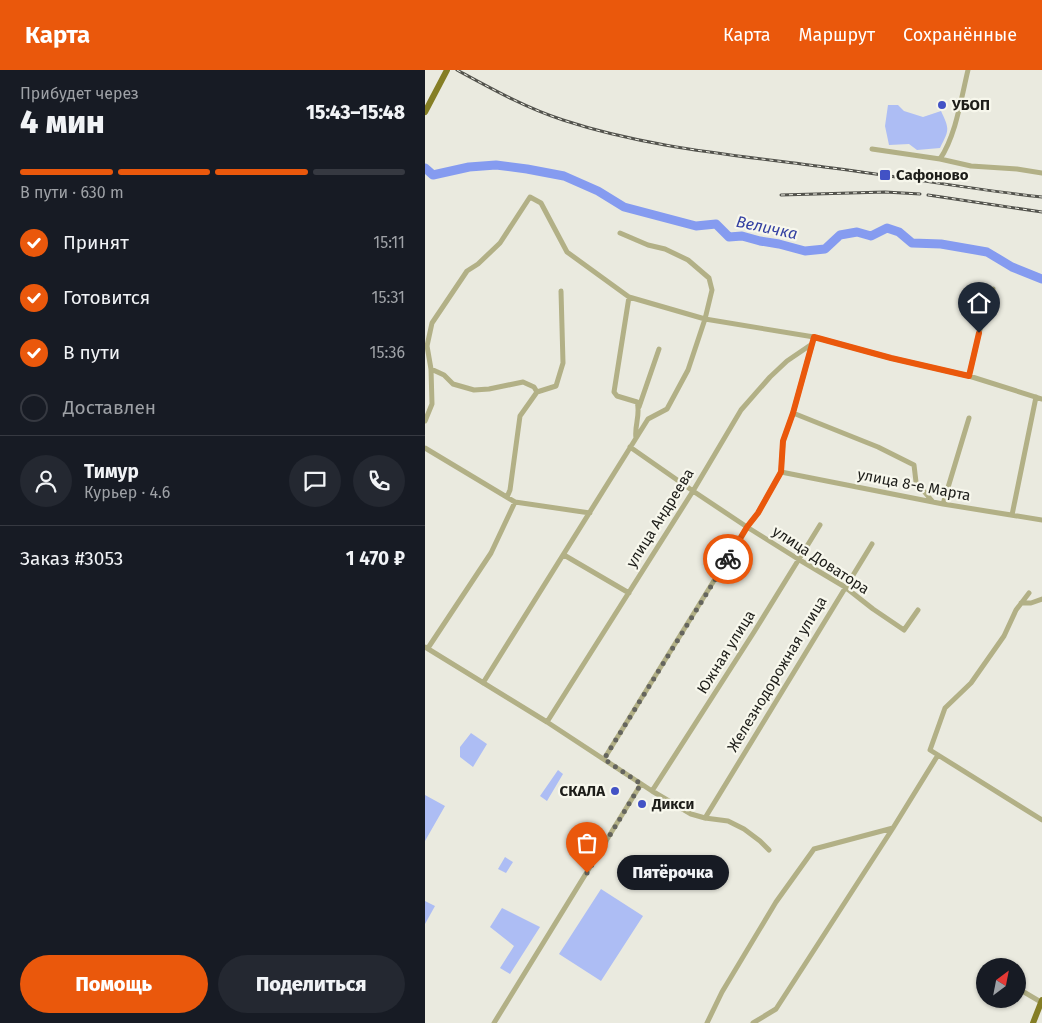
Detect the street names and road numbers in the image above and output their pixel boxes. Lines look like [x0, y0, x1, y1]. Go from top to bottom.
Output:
street label: улица Андреева [622, 465, 698, 571]
street label: улица 8-е Марта [856, 465, 972, 505]
street label: улица Доватора [769, 522, 873, 598]
street label: Железнодорожная улица [723, 593, 831, 755]
street label: Южная улица [693, 607, 759, 697]

